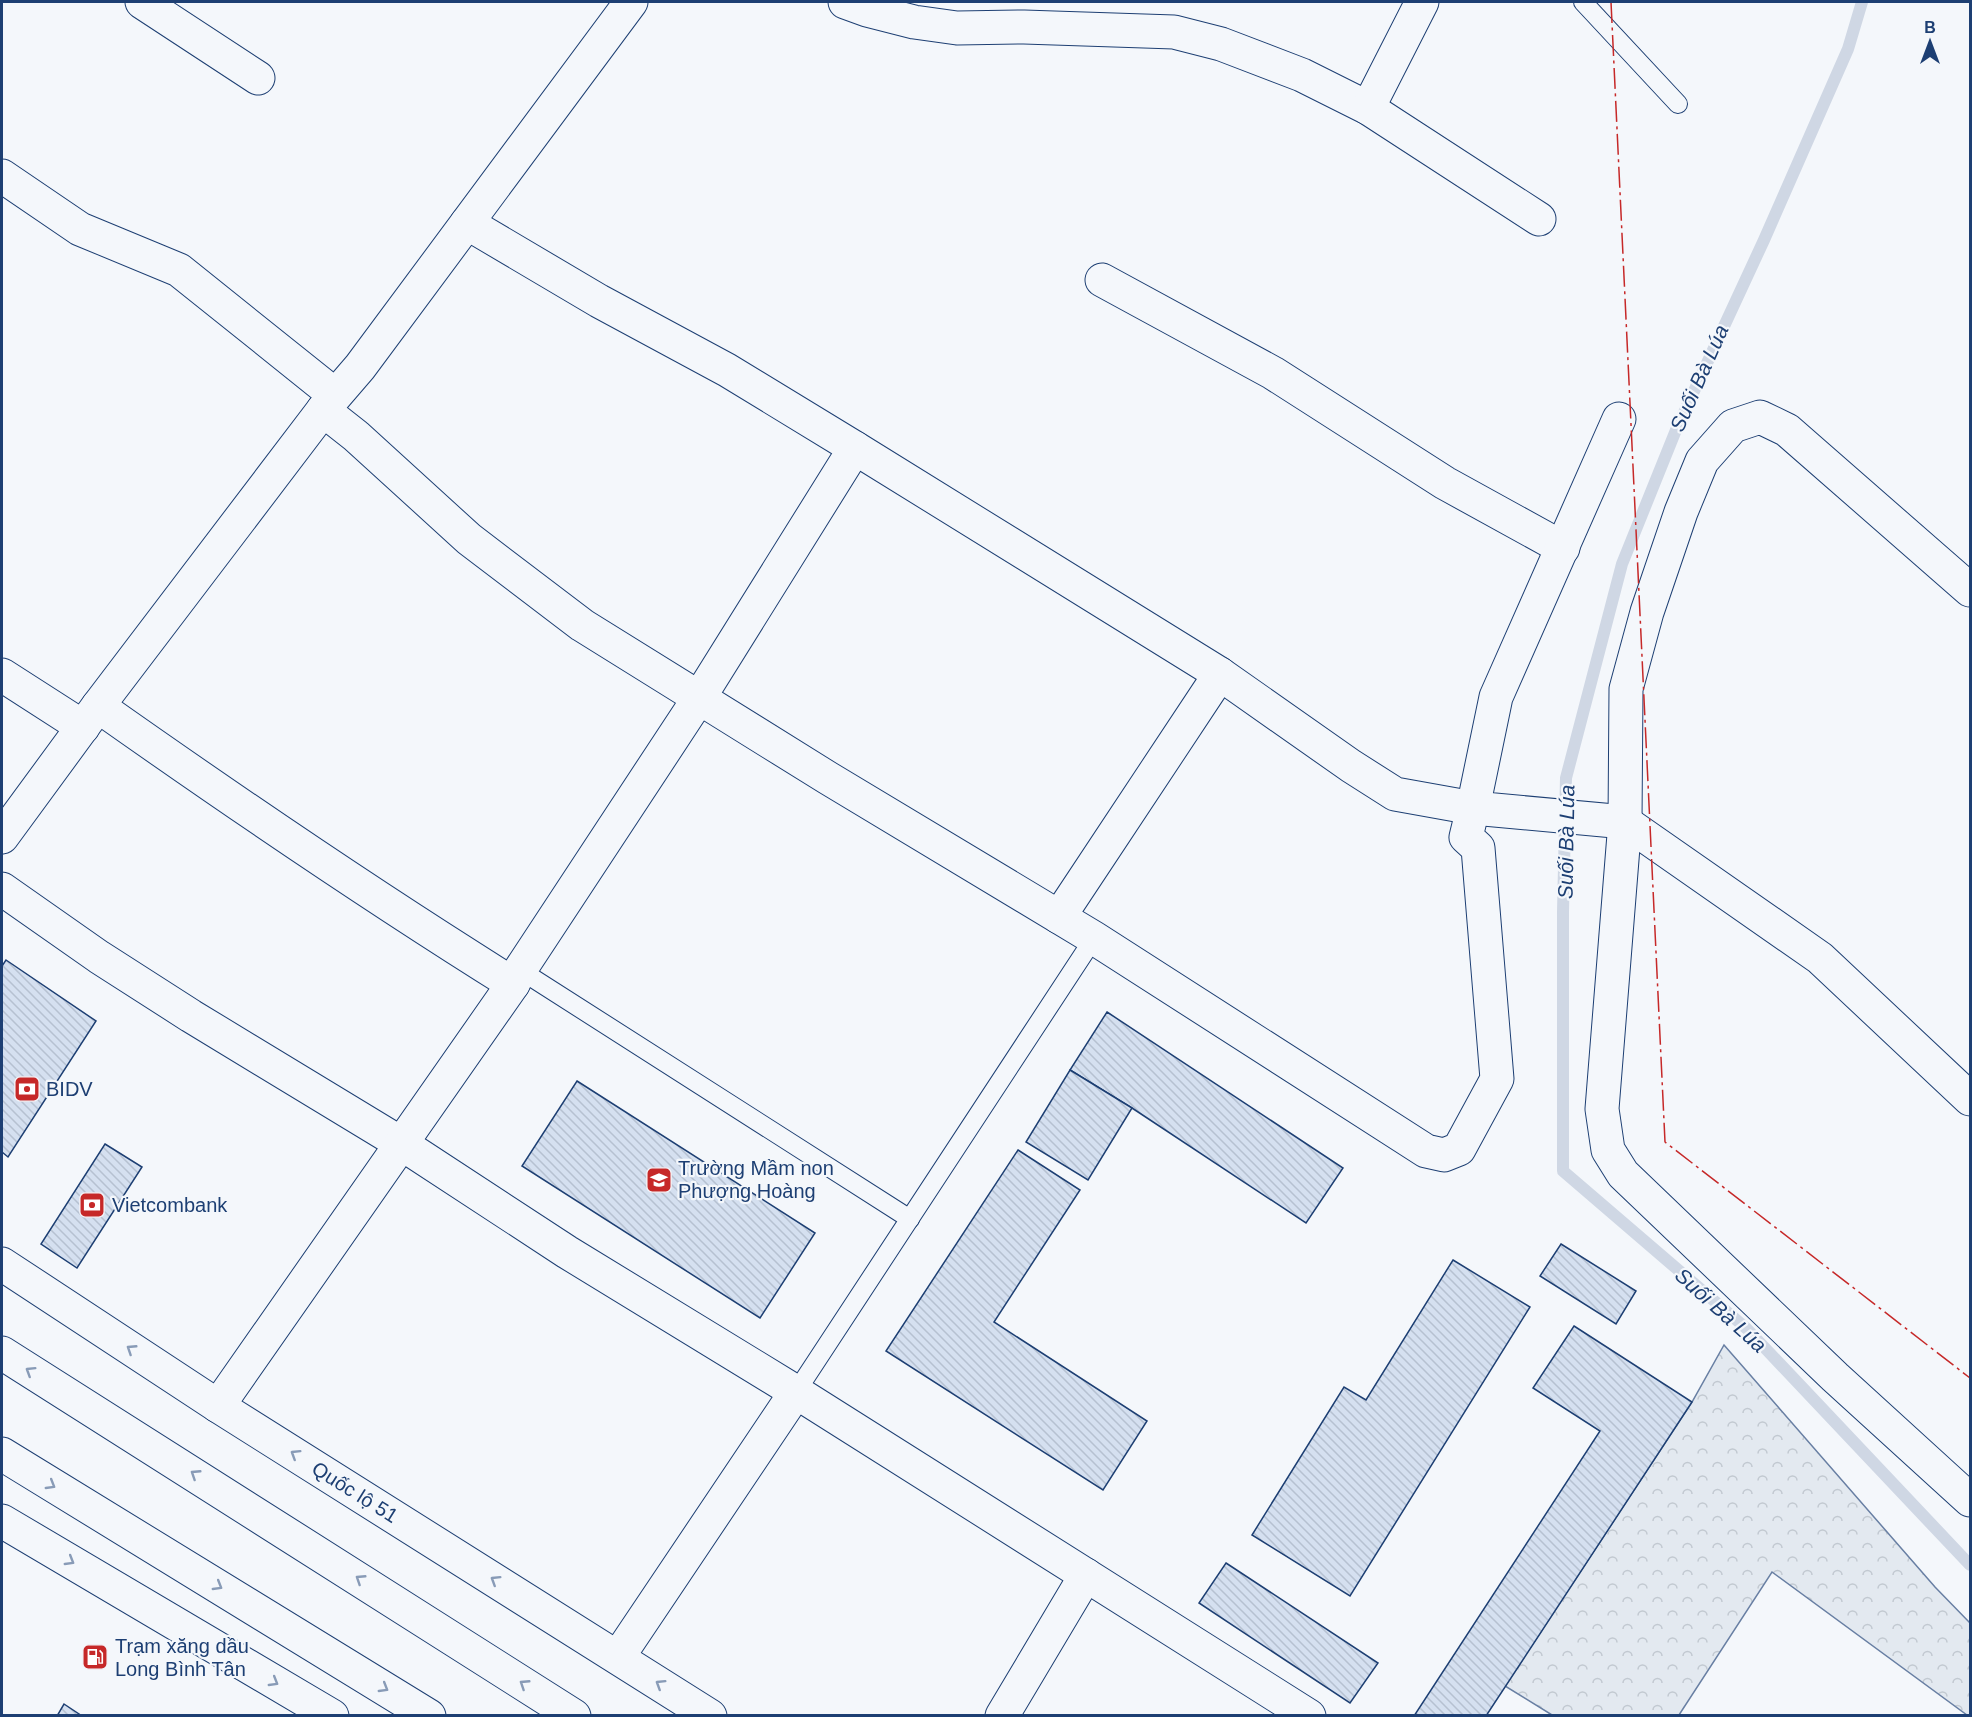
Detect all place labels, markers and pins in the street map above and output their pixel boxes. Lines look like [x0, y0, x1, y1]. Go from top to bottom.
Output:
bank icon: BIDV [12, 1074, 42, 1104]
place label: BIDV [46, 1078, 93, 1100]
place label: Trường Mầm non Phượng Hoàng [678, 1157, 834, 1202]
school or university icon: Trường Mầm non Phượng Hoàng [644, 1165, 674, 1195]
bank icon: Vietcombank [77, 1190, 107, 1220]
place label: Vietcombank [112, 1194, 228, 1216]
place label: Trạm xăng dầu Long Bình Tân [115, 1635, 249, 1680]
fuel station icon: Trạm xăng dầu Long Bình Tân [80, 1642, 110, 1672]

